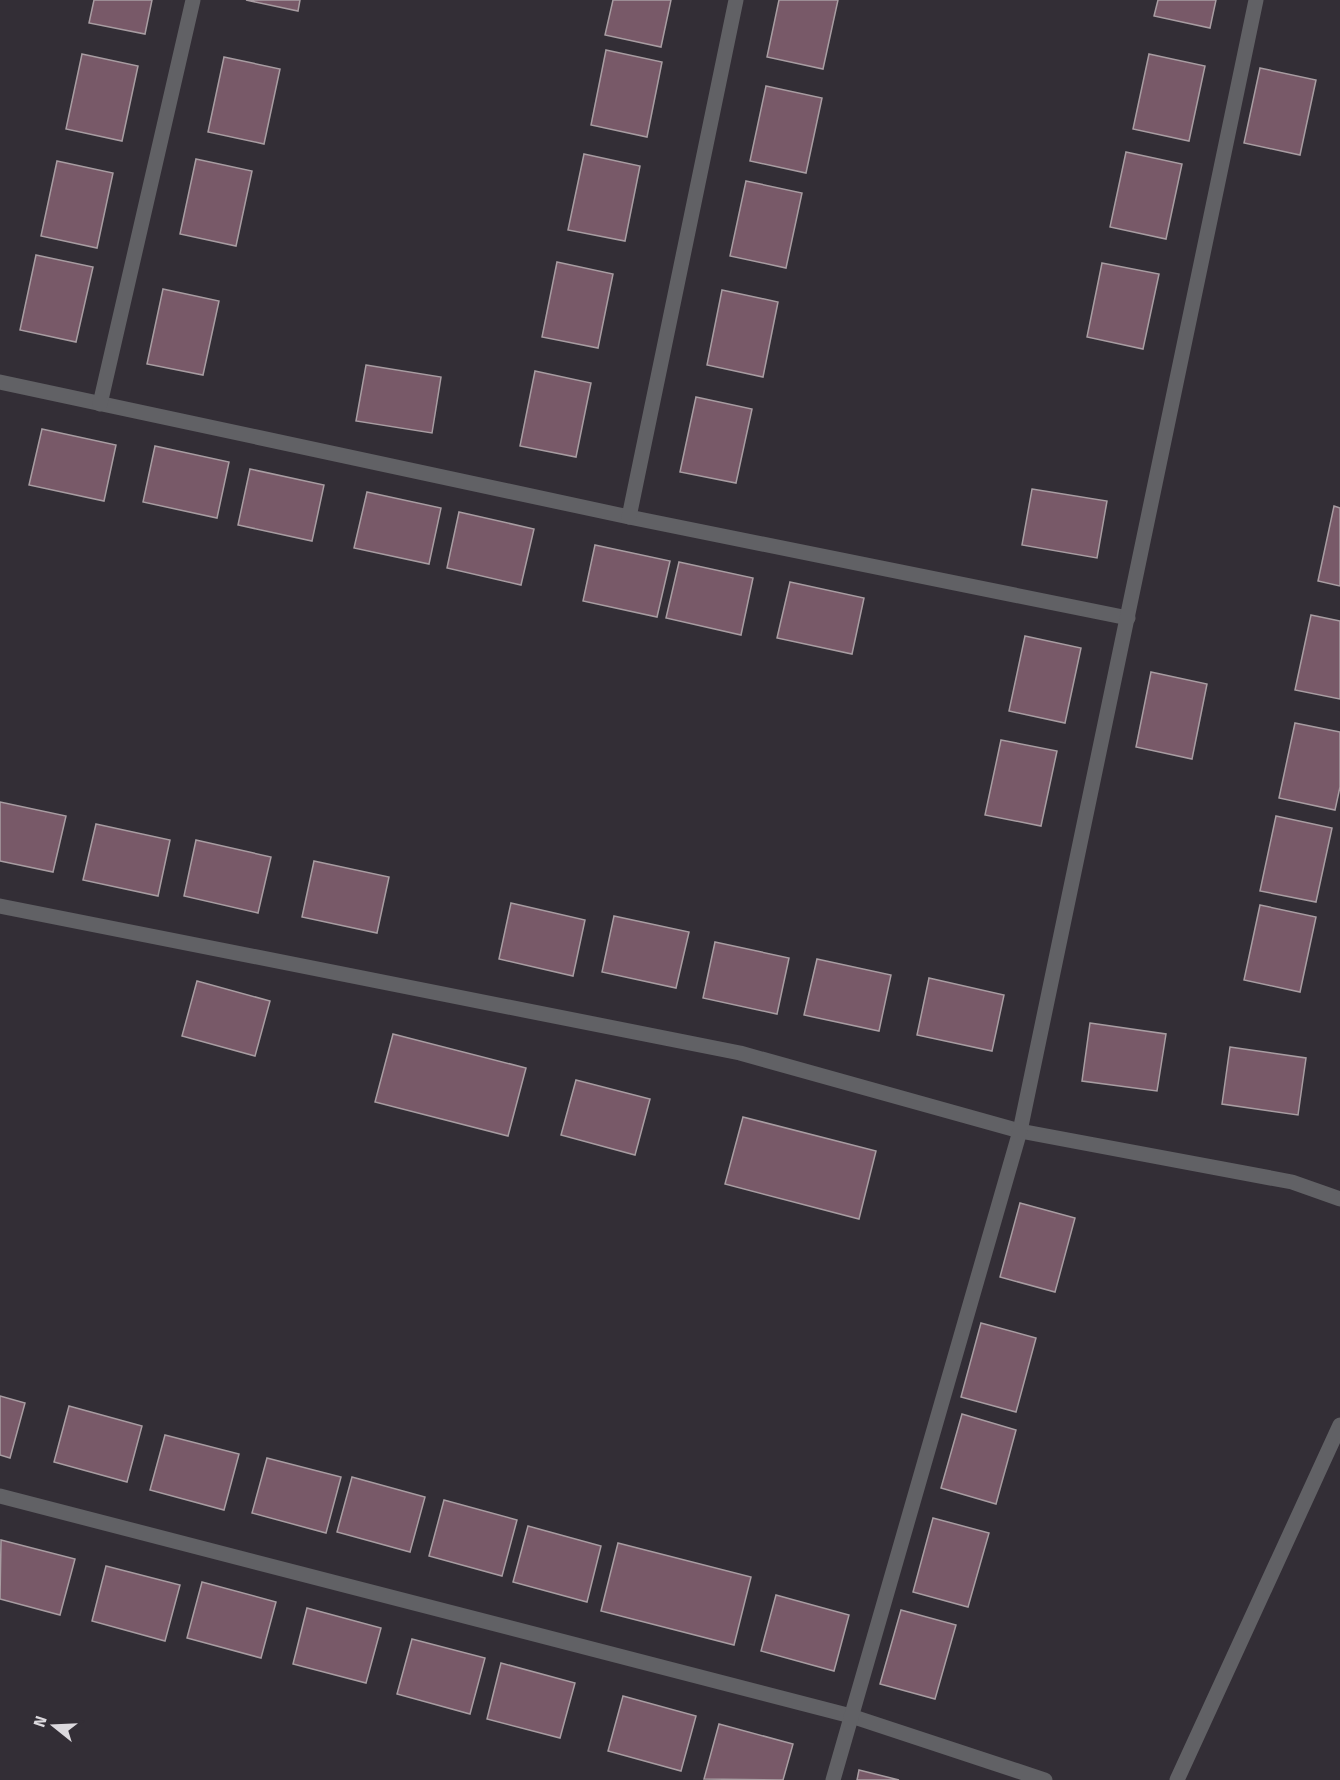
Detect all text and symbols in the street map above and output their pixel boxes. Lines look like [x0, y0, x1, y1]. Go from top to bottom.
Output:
north arrow [24, 1696, 84, 1756]
text: N [30, 1714, 51, 1729]

